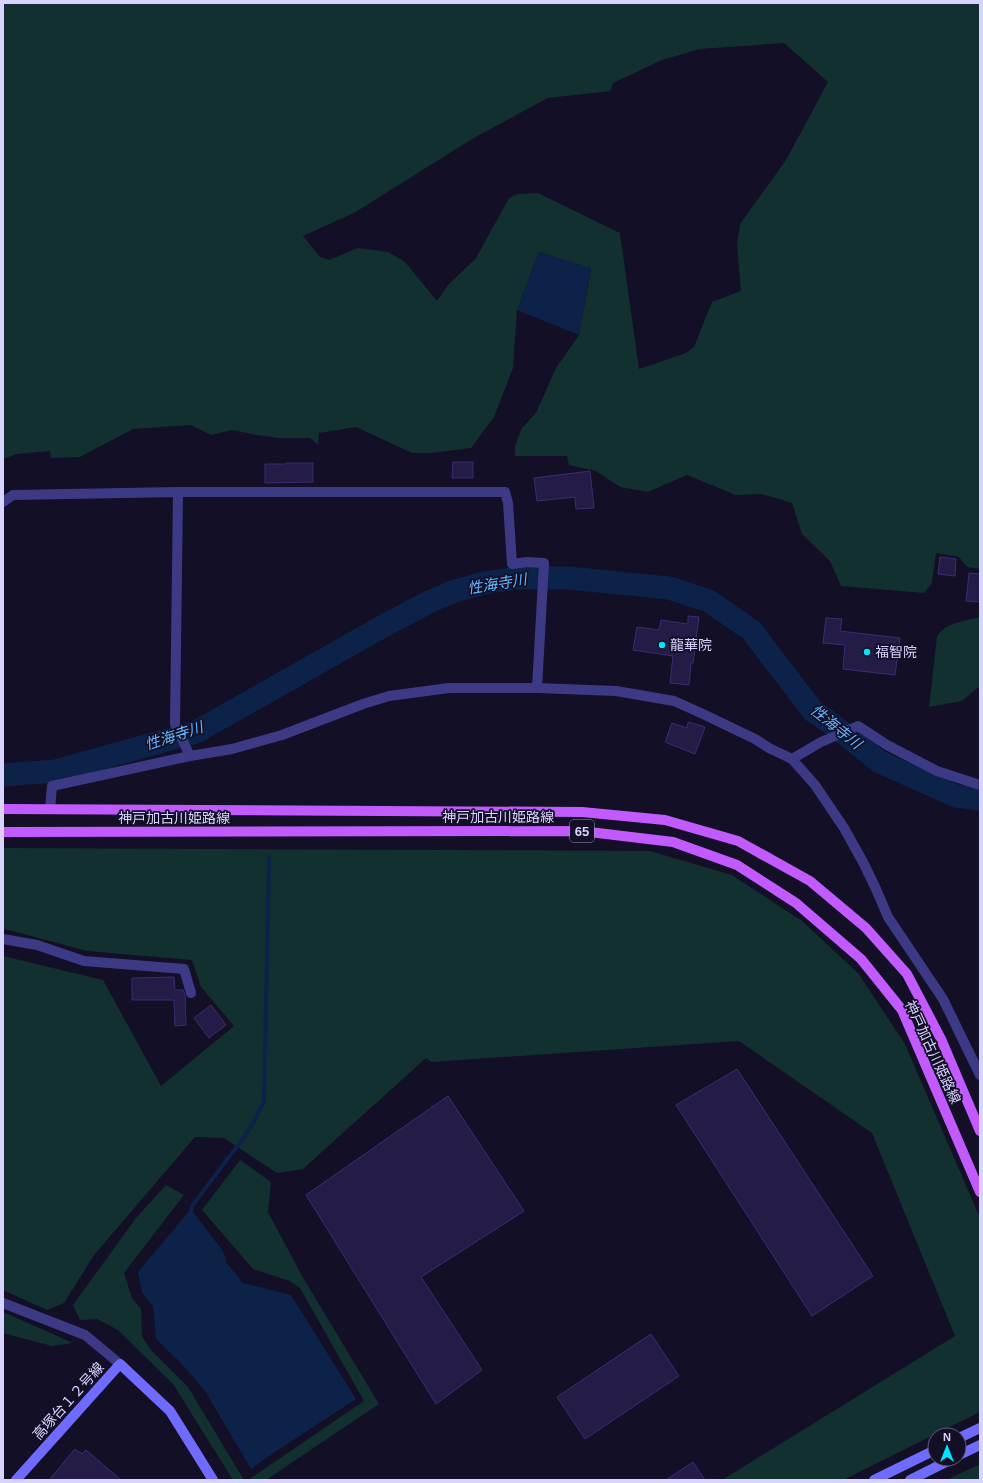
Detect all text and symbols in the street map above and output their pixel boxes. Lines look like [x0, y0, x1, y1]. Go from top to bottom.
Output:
water label: 性海寺川 [466, 570, 530, 597]
place label: 龍華院 [670, 637, 712, 653]
marker: 龍華院 [657, 640, 667, 650]
place label: 福智院 [875, 644, 917, 660]
marker: 福智院 [862, 647, 872, 657]
water label: 性海寺川 [808, 701, 867, 753]
water label: 性海寺川 [143, 718, 207, 753]
street label: 神戸加古川姫路線 [442, 809, 554, 825]
street label: 神戸加古川姫路線 [118, 810, 230, 826]
road number: 65 [570, 820, 594, 842]
street label: 神戸加古川姫路線 [902, 998, 964, 1106]
street label: 高塚台１２号線 [29, 1359, 107, 1443]
north arrow [927, 1427, 967, 1467]
text: N [943, 1431, 951, 1443]

